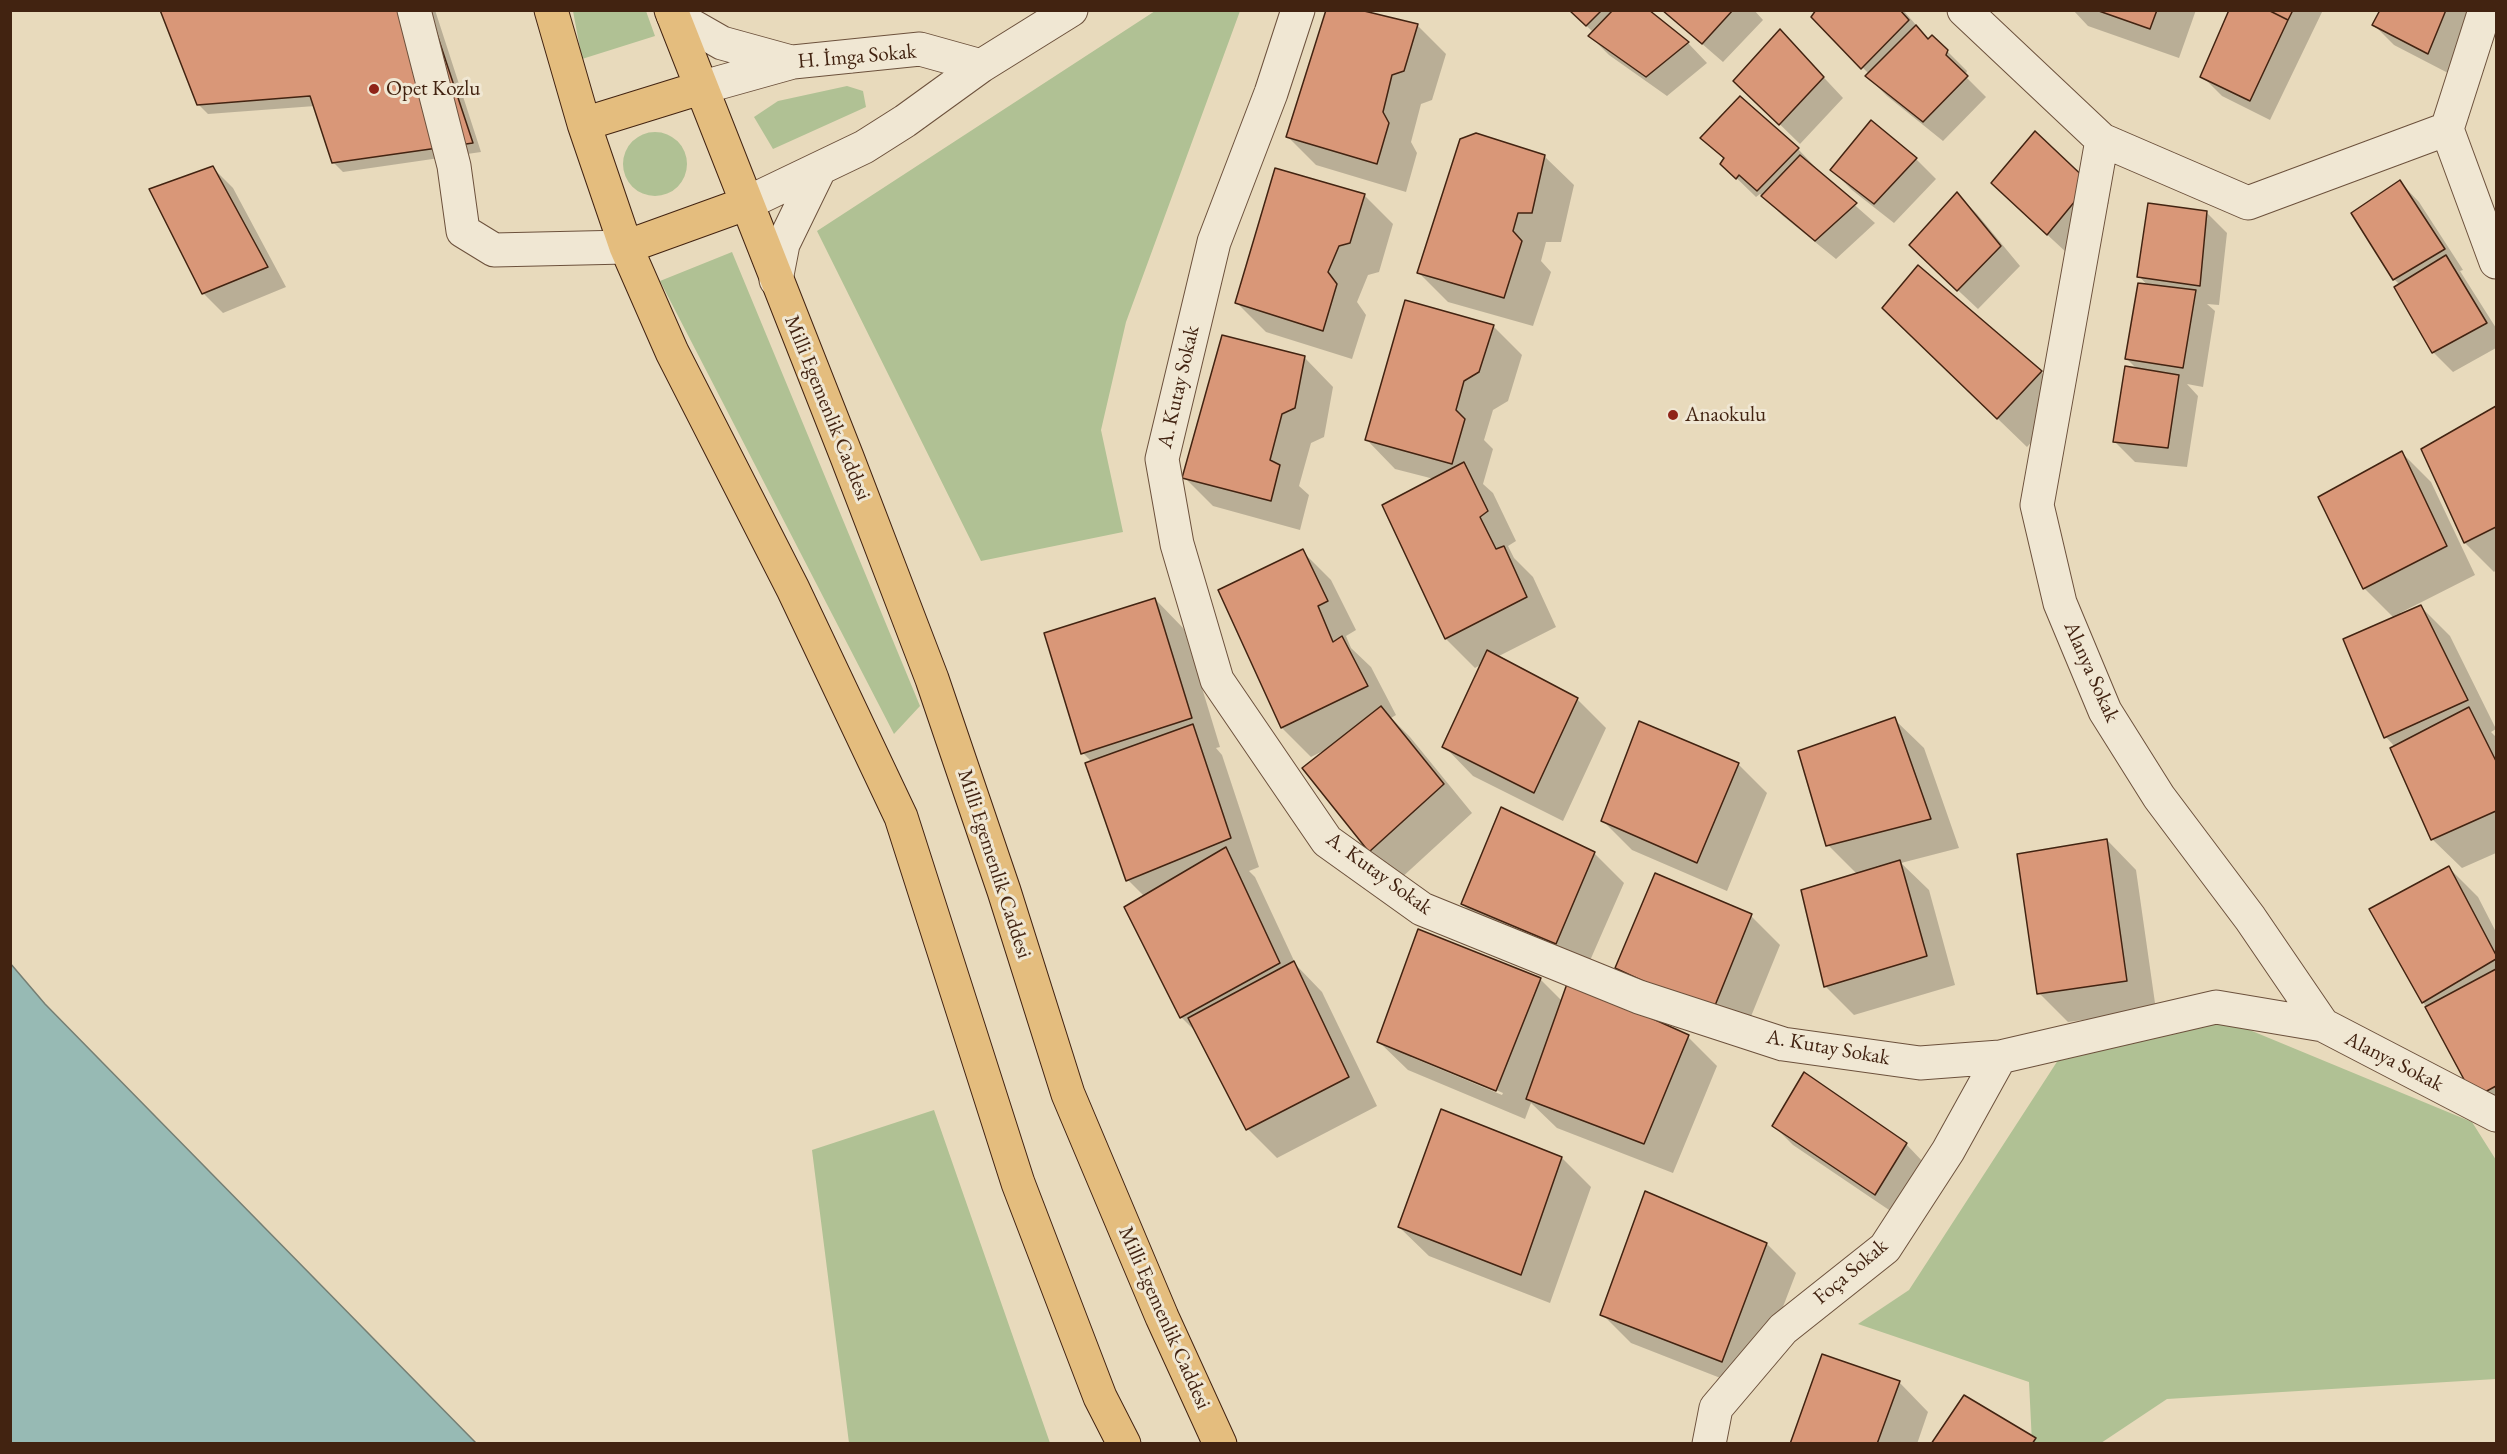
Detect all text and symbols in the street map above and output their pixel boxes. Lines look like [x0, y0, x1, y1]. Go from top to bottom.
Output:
street label: H. İmga Sokak [797, 39, 917, 75]
place label: Opet Kozlu [386, 76, 480, 102]
marker: Opet Kozlu [367, 82, 381, 96]
street label: Milli Egemenlik Caddesi [778, 312, 876, 504]
street label: A. Kutay Sokak [1153, 323, 1205, 451]
place label: Anaokulu [1685, 402, 1766, 428]
marker: Anaokulu [1666, 408, 1680, 422]
street label: Alanya Sokak [2058, 618, 2124, 726]
street label: Milli Egemenlik Caddesi [952, 766, 1036, 962]
street label: A. Kutay Sokak [1321, 827, 1437, 921]
street label: A. Kutay Sokak [1764, 1025, 1892, 1071]
street label: Alanya Sokak [2340, 1026, 2448, 1098]
street label: Milli Egemenlik Caddesi [1112, 1223, 1216, 1413]
street label: Foça Sokak [1809, 1234, 1893, 1310]

